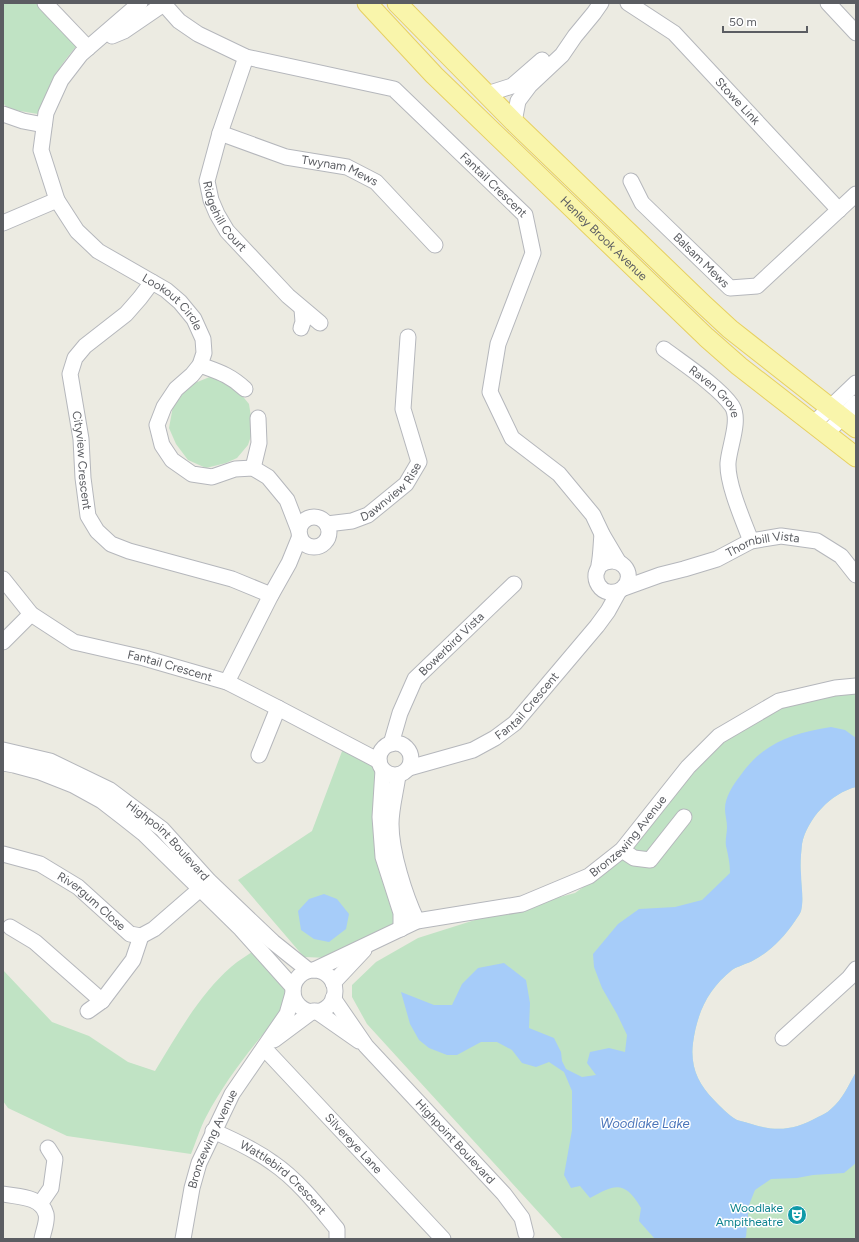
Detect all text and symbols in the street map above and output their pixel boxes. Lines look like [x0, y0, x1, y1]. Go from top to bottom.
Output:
scale bar [723, 8, 807, 34]
text: 50 m [729, 15, 757, 29]
street label: Stowe Link [712, 75, 763, 128]
street label: Fantail Crescent [457, 149, 530, 221]
street label: Twynam Mews [301, 153, 381, 189]
street label: Ridgehill Court [200, 180, 250, 255]
street label: Henley Brook Avenue [557, 193, 650, 284]
street label: Balsam Mews [670, 230, 733, 291]
street label: Lookout Circle [140, 271, 205, 333]
street label: Raven Grove [686, 363, 742, 419]
street label: Cityview Crescent [69, 410, 94, 511]
street label: Dawnview Rise [358, 459, 424, 524]
street label: Thornbill Vista [724, 529, 801, 560]
street label: Bowerbird Vista [416, 609, 487, 679]
street label: Fantail Crescent [126, 647, 214, 685]
street label: Fantail Crescent [492, 669, 562, 743]
street label: Bronzewing Avenue [587, 793, 670, 880]
street label: Highpoint Boulevard [123, 798, 212, 883]
street label: Rivergum Close [55, 869, 129, 934]
street label: Bronzewing Avenue [185, 1086, 240, 1190]
street label: Highpoint Boulevard [413, 1097, 498, 1187]
street label: Silvereye Lane [322, 1111, 385, 1177]
water label: Woodlake Lake [600, 1116, 690, 1131]
street label: Wattlebird Crescent [238, 1138, 329, 1218]
place label: Woodlake Ampitheatre [716, 1201, 783, 1229]
theatre icon: Woodlake Ampitheatre [786, 1204, 808, 1226]

